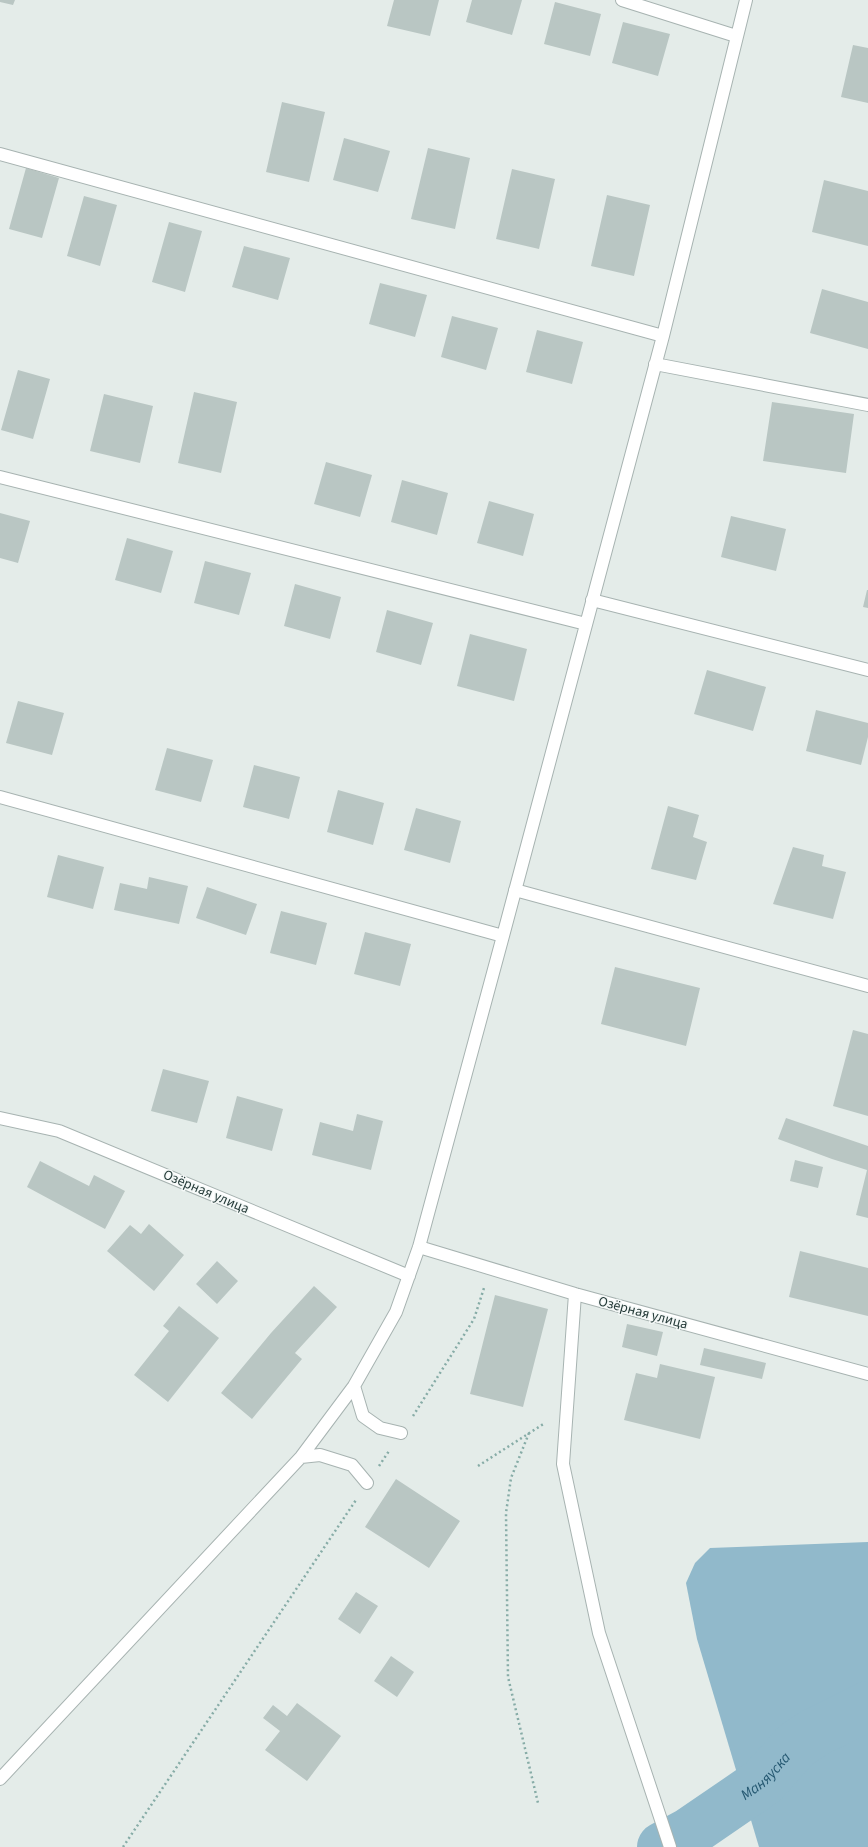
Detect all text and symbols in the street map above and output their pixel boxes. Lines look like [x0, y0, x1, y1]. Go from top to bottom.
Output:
street label: Озёрная улица [160, 1165, 252, 1219]
street label: Озёрная улица [596, 1291, 690, 1335]
water label: Маняуска [736, 1748, 795, 1805]

